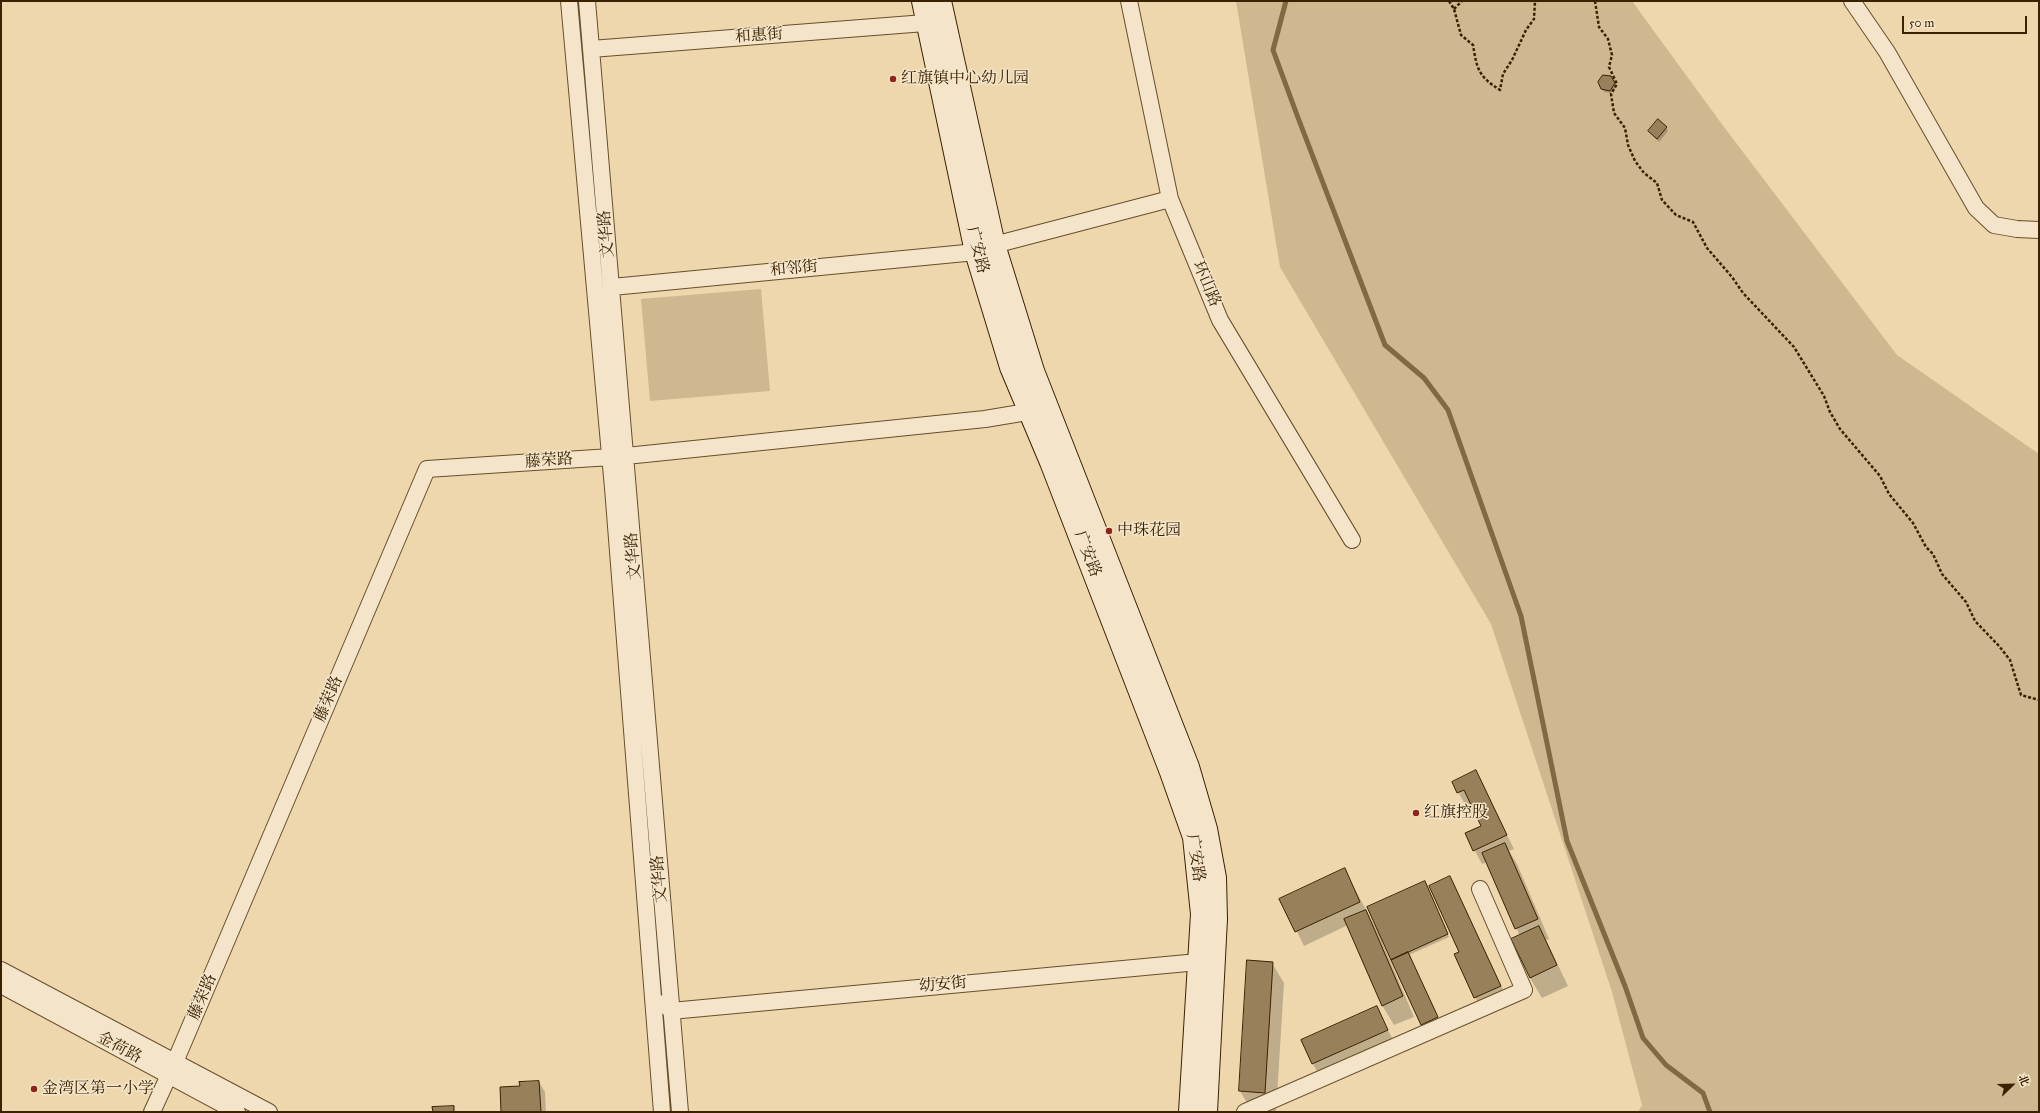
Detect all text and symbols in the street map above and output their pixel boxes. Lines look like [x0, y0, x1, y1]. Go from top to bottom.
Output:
scale bar [1904, 8, 2029, 34]
text: 50 m [1909, 16, 1934, 30]
street label: 和惠街 [734, 25, 784, 47]
place label: 红旗镇中心幼儿园 [901, 69, 1029, 89]
marker: 红旗镇中心幼儿园 [888, 74, 898, 84]
street label: 文华路 [595, 209, 619, 259]
street label: 广安路 [962, 224, 992, 276]
street label: 和邻街 [769, 257, 819, 281]
street label: 环山路 [1188, 258, 1224, 310]
street label: 藤荣路 [524, 450, 574, 472]
place label: 中珠花园 [1117, 521, 1181, 541]
marker: 中珠花园 [1104, 526, 1114, 536]
street label: 广安路 [1069, 528, 1105, 580]
street label: 文华路 [622, 531, 646, 581]
street label: 藤荣路 [311, 673, 347, 725]
place label: 红旗控股 [1424, 803, 1488, 823]
marker: 红旗控股 [1411, 808, 1421, 818]
street label: 广安路 [1182, 833, 1208, 883]
street label: 文华路 [648, 854, 672, 904]
street label: 藤荣路 [185, 971, 221, 1023]
street label: 幼安街 [918, 973, 968, 997]
street label: 金荷路 [93, 1028, 145, 1068]
north arrow [1992, 1065, 2032, 1105]
text: 北 [2015, 1073, 2032, 1088]
place label: 金湾区第一小学 [42, 1079, 154, 1099]
marker: 金湾区第一小学 [29, 1084, 39, 1094]

